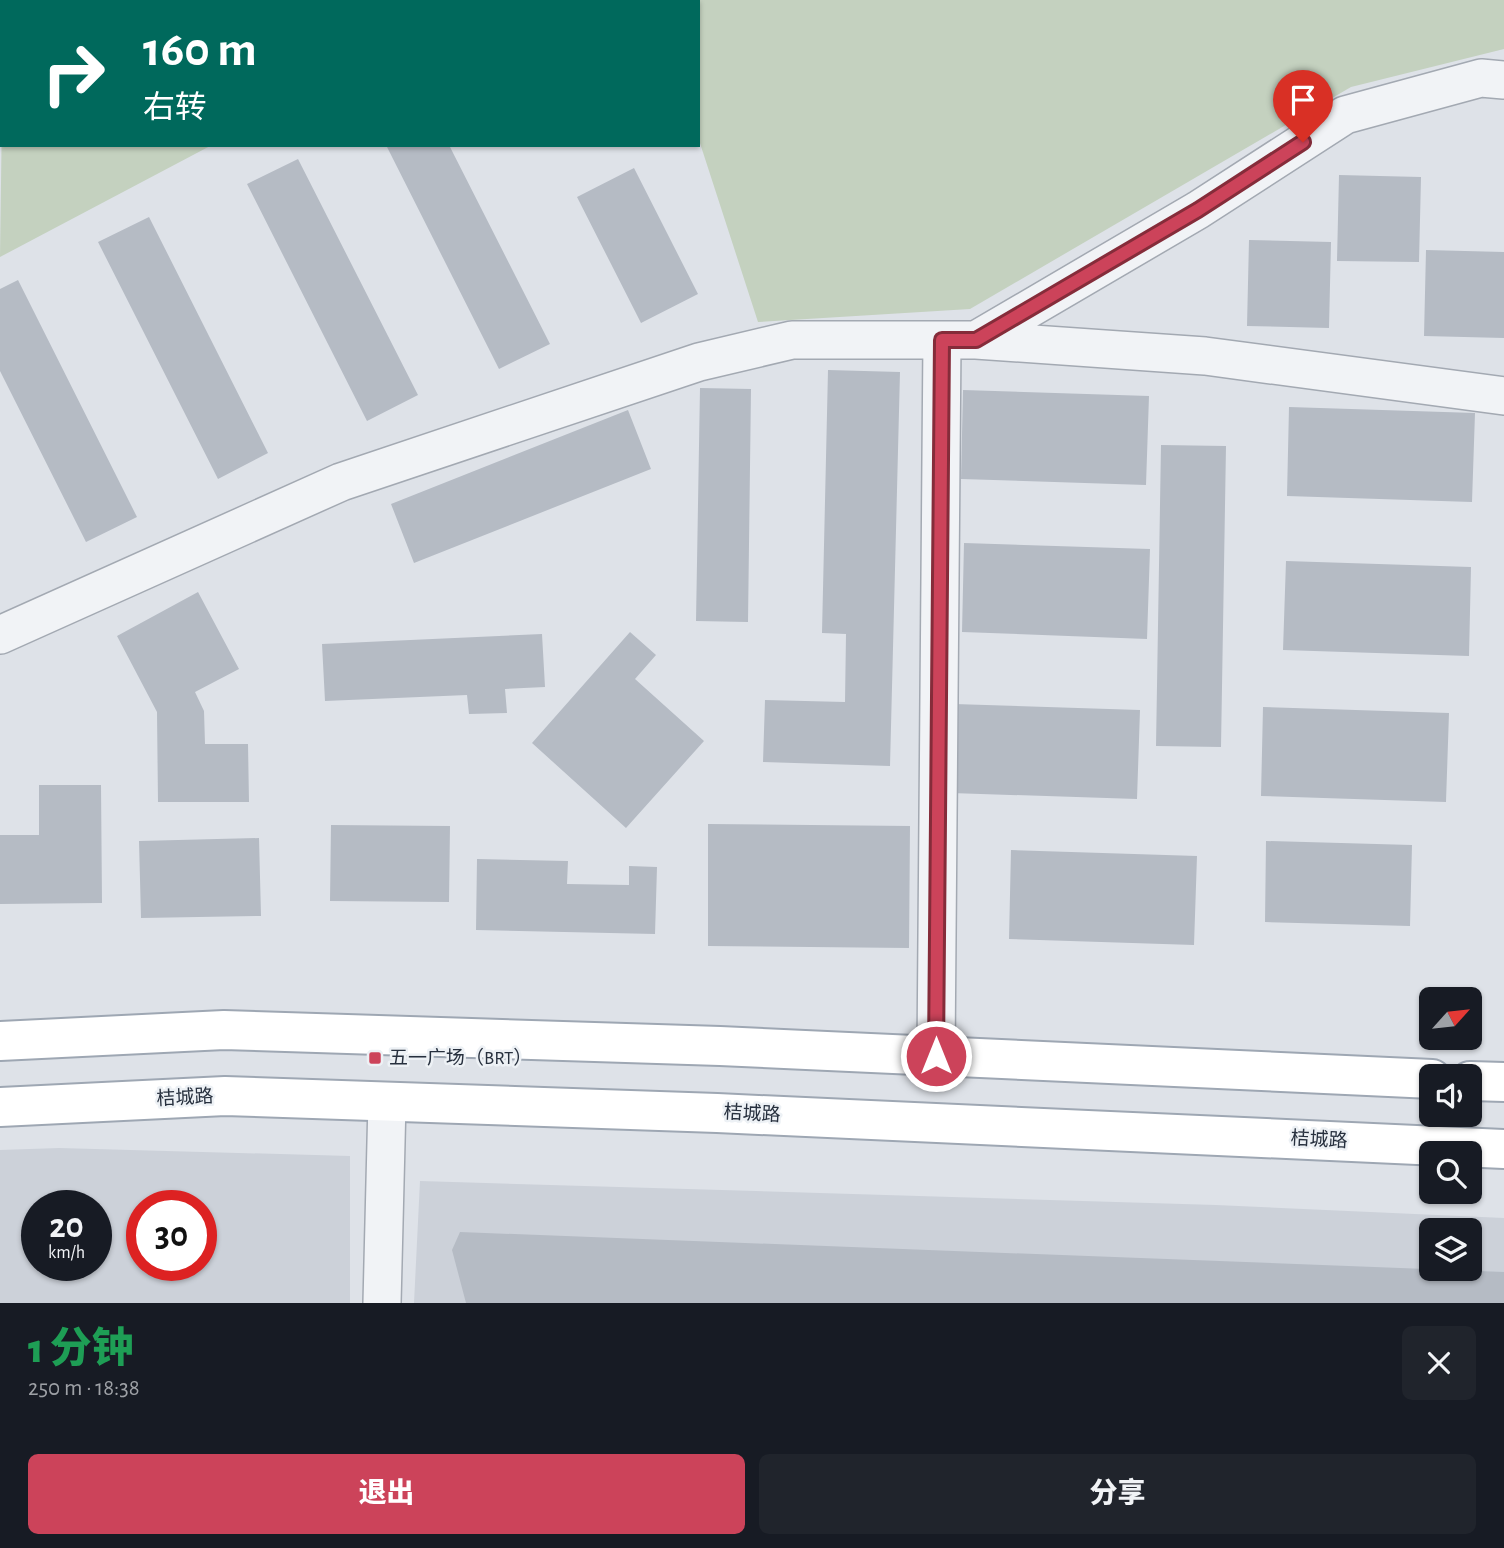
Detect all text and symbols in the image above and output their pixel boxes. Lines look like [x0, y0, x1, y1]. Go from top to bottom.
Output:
text: 160 m [143, 26, 257, 75]
icon: right [28, 28, 119, 119]
pin [1273, 70, 1333, 142]
icon: arrive [1284, 81, 1322, 119]
text: 右转 [143, 92, 207, 124]
north arrow [1419, 987, 1482, 1050]
map controls [1419, 987, 1482, 1281]
position arrow [899, 1019, 973, 1093]
place label: 五一广场（BRT） [389, 1047, 532, 1068]
marker: 五一广场（BRT） [367, 1050, 383, 1066]
button: sound [1419, 1064, 1482, 1127]
street label: 桔城路 [156, 1086, 214, 1109]
street label: 桔城路 [723, 1102, 781, 1125]
street label: 桔城路 [1290, 1128, 1348, 1151]
button: search [1419, 1141, 1482, 1204]
speed limit sign: 30 [126, 1190, 217, 1281]
text: 20 [49, 1209, 84, 1244]
button: layers [1419, 1218, 1482, 1281]
text: km/h [48, 1244, 85, 1262]
button: close [1402, 1326, 1476, 1400]
text: 1 分钟 [28, 1328, 134, 1370]
text: 250 m · 18:38 [28, 1377, 140, 1400]
button: 退出 [28, 1454, 745, 1534]
button: 分享 [759, 1454, 1476, 1534]

